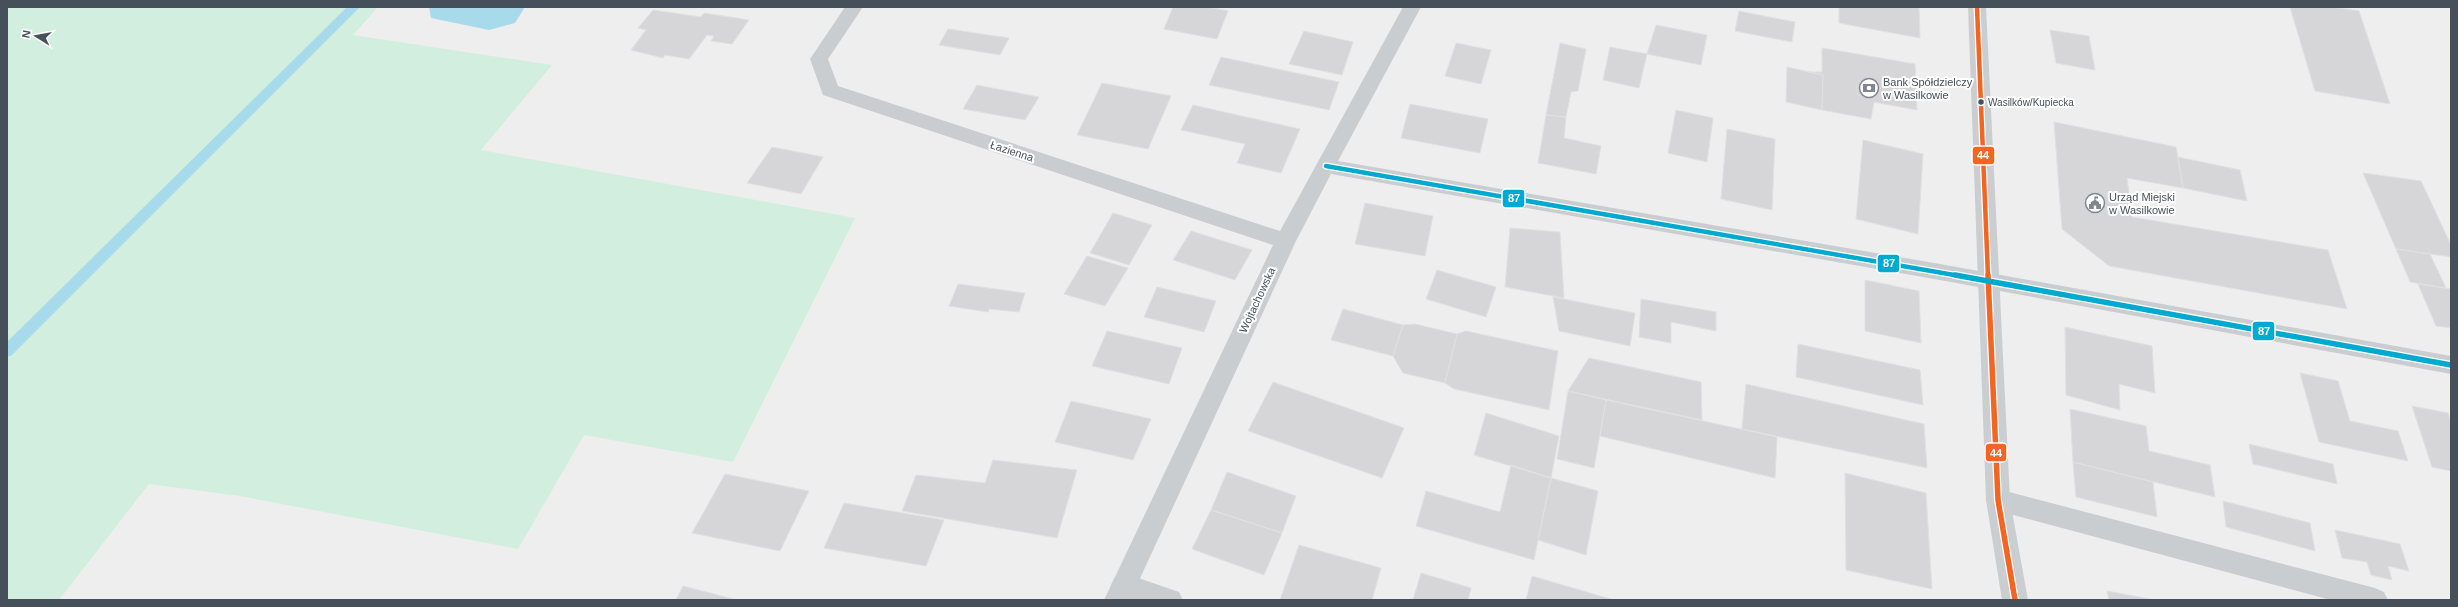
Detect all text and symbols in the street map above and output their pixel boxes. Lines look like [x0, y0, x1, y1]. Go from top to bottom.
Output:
north arrow [16, 16, 56, 56]
text: N [20, 29, 33, 39]
place label: Bank Spółdzielczy w Wasilkowie [1882, 76, 1973, 101]
bank icon: Bank Spółdzielczy w Wasilkowie [1858, 77, 1880, 99]
marker: Wasilków/Kupiecka [1976, 97, 1986, 107]
place label: Wasilków/Kupiecka [1988, 97, 2074, 108]
street label: Łazienna [989, 138, 1036, 164]
line badge: 44 [1972, 146, 1995, 165]
text: 44 [1977, 149, 1990, 161]
line badge: 87 [1502, 189, 1525, 208]
place label: Urząd Miejski w Wasilkowie [2108, 191, 2175, 216]
text: 87 [1508, 192, 1520, 204]
public building icon: Urząd Miejski w Wasilkowie [2084, 192, 2106, 214]
line badge: 87 [1877, 254, 1900, 273]
text: 87 [1883, 257, 1895, 269]
street label: Wojtachowska [1237, 265, 1278, 335]
line badge: 87 [2252, 321, 2275, 341]
text: 87 [2258, 325, 2270, 337]
line badge: 44 [1985, 443, 2007, 462]
text: 44 [1990, 447, 2003, 459]

